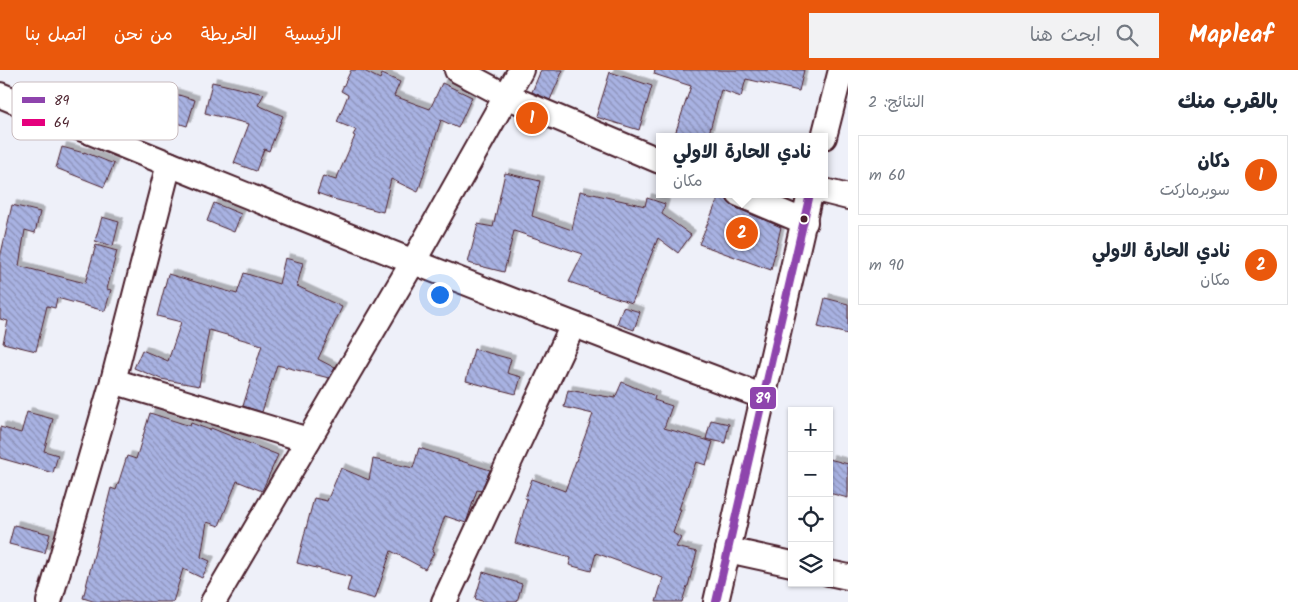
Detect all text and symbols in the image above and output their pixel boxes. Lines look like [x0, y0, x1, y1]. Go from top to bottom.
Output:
search box [809, 13, 1159, 58]
text: Mapleaf [1189, 16, 1273, 55]
text: اتصل بنا [25, 21, 86, 50]
text: من نحن [114, 21, 173, 50]
text: الخريطة [201, 21, 257, 50]
text: الرئيسية [285, 21, 341, 50]
text: ابحث هنا [1030, 21, 1101, 51]
icon: search [1113, 21, 1141, 49]
legend [12, 82, 178, 140]
text: بالقرب منك [1178, 86, 1278, 119]
text: 89 [54, 90, 69, 112]
text: النتائج: 2 [868, 90, 925, 115]
pin: 1 [516, 99, 548, 137]
text: 64 [54, 112, 70, 134]
popup [656, 133, 828, 198]
text: نادي الحارة الاولي [673, 138, 811, 168]
text: دكان [1197, 147, 1230, 177]
text: 60 m [869, 163, 905, 188]
text: 1 [1259, 163, 1263, 188]
text: مكان [673, 169, 703, 194]
text: سوبرماركت [1160, 178, 1230, 203]
pin: 2 [726, 214, 758, 252]
unlabelled marker [799, 214, 809, 224]
text: نادي الحارة الاولي [1092, 237, 1230, 267]
text: 90 m [869, 253, 904, 278]
text: 2 [1256, 253, 1266, 278]
text: مكان [1200, 268, 1230, 293]
your location [427, 282, 453, 308]
line badge: 89 [749, 386, 777, 410]
text: 89 [755, 388, 771, 410]
map controls [788, 407, 833, 587]
button: + [788, 407, 833, 452]
button: − [788, 452, 833, 497]
button: locate [788, 497, 833, 542]
button: layers [788, 542, 833, 587]

